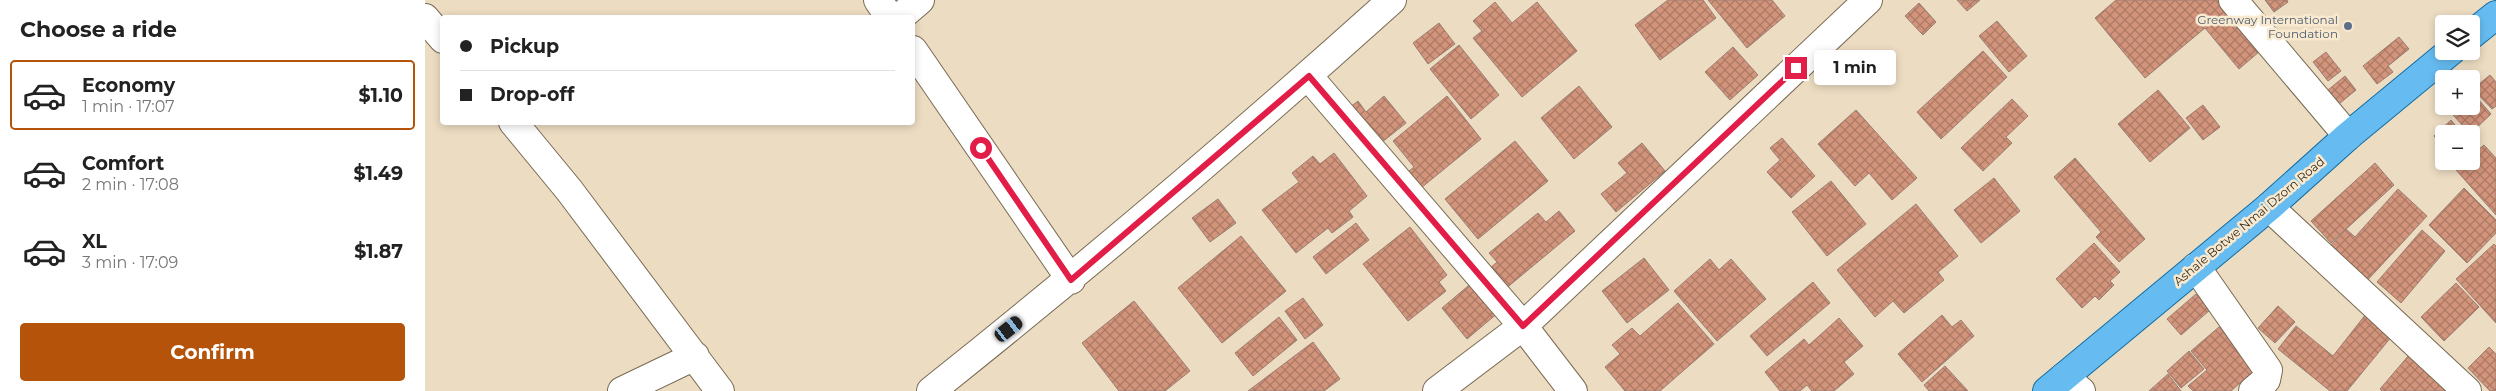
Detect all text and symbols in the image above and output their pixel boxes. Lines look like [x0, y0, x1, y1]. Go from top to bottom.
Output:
place label: Greenway International Foundation [2197, 12, 2338, 41]
map controls [2435, 15, 2480, 170]
button: layers [2435, 15, 2480, 60]
text: Choose a ride [20, 16, 177, 43]
marker: Greenway International Foundation [2342, 20, 2354, 32]
text: Pickup [490, 35, 559, 58]
callout: 1 min [1813, 50, 1896, 86]
route end [1785, 57, 1807, 79]
text: 1 min [1833, 58, 1877, 77]
button: + [2435, 70, 2480, 115]
icon: car [22, 73, 67, 118]
text: Economy [82, 74, 175, 97]
text: Drop-off [490, 83, 574, 106]
text: $1.10 [359, 84, 403, 107]
text: 1 min · 17:07 [82, 97, 175, 116]
button: − [2435, 125, 2480, 170]
route start [970, 137, 992, 159]
icon: car [22, 151, 67, 196]
text: Comfort [82, 152, 164, 175]
street label: Ashale Botwe Nmai Dzorn Road [2171, 154, 2327, 288]
text: $1.49 [354, 162, 403, 185]
text: 2 min · 17:08 [82, 175, 179, 194]
icon: car [22, 229, 67, 274]
text: XL [82, 230, 107, 253]
text: $1.87 [354, 240, 403, 263]
text: 3 min · 17:09 [82, 253, 178, 272]
car [992, 314, 1025, 344]
button: Confirm [20, 323, 405, 381]

